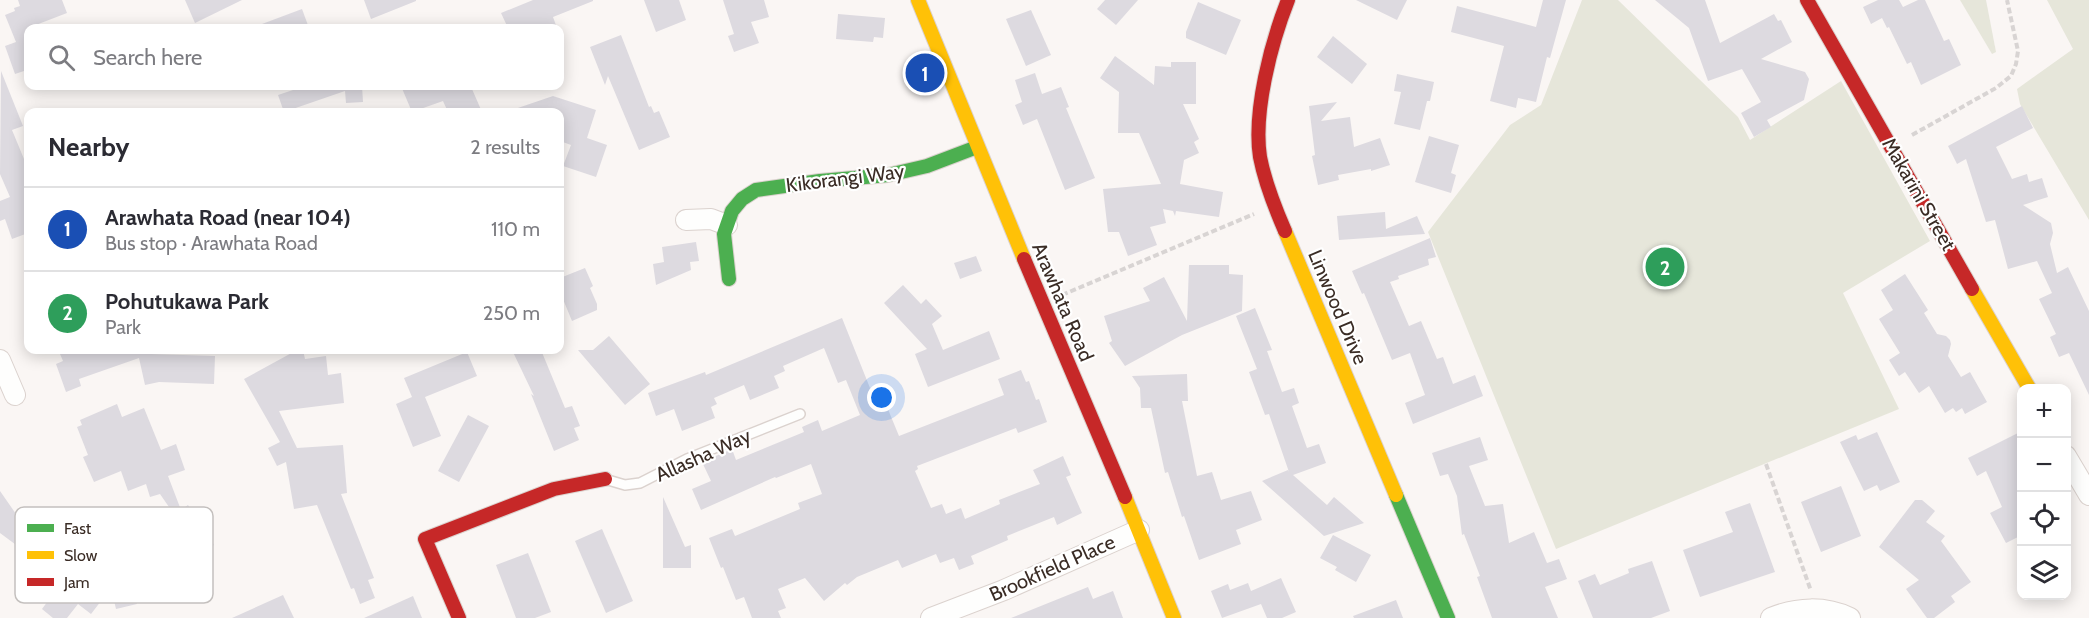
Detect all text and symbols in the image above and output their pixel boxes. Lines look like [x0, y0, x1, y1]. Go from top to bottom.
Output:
search box [24, 24, 564, 90]
icon: search [45, 41, 78, 74]
text: Search here [93, 44, 202, 71]
pin: 1 [906, 50, 944, 96]
text: Nearby [48, 131, 129, 163]
street label: Makarini Street [1877, 133, 1961, 255]
text: 2 results [470, 135, 540, 159]
street label: Kikorangi Way [784, 159, 906, 197]
text: Arawhata Road (near 104) [105, 204, 351, 231]
text: 1 [64, 217, 71, 241]
text: 110 m [491, 217, 540, 241]
text: Bus stop · Arawhata Road [105, 231, 318, 255]
street label: Arawhata Road [1027, 239, 1099, 365]
pin: 2 [1646, 244, 1684, 290]
street label: Linwood Drive [1303, 246, 1373, 368]
text: Pohutukawa Park [105, 288, 269, 315]
text: 2 [62, 301, 73, 325]
text: 250 m [483, 301, 540, 325]
text: Park [105, 315, 141, 339]
your location [867, 383, 896, 412]
map controls [2017, 384, 2071, 600]
button: + [2017, 384, 2071, 438]
street label: Allasha Way [652, 423, 754, 487]
button: − [2017, 438, 2071, 492]
button: locate [2017, 492, 2071, 546]
legend [15, 507, 213, 603]
text: Fast [64, 519, 92, 538]
street label: Brookfield Place [985, 530, 1119, 606]
text: Slow [64, 546, 98, 565]
button: layers [2017, 546, 2071, 600]
text: Jam [63, 573, 90, 592]

